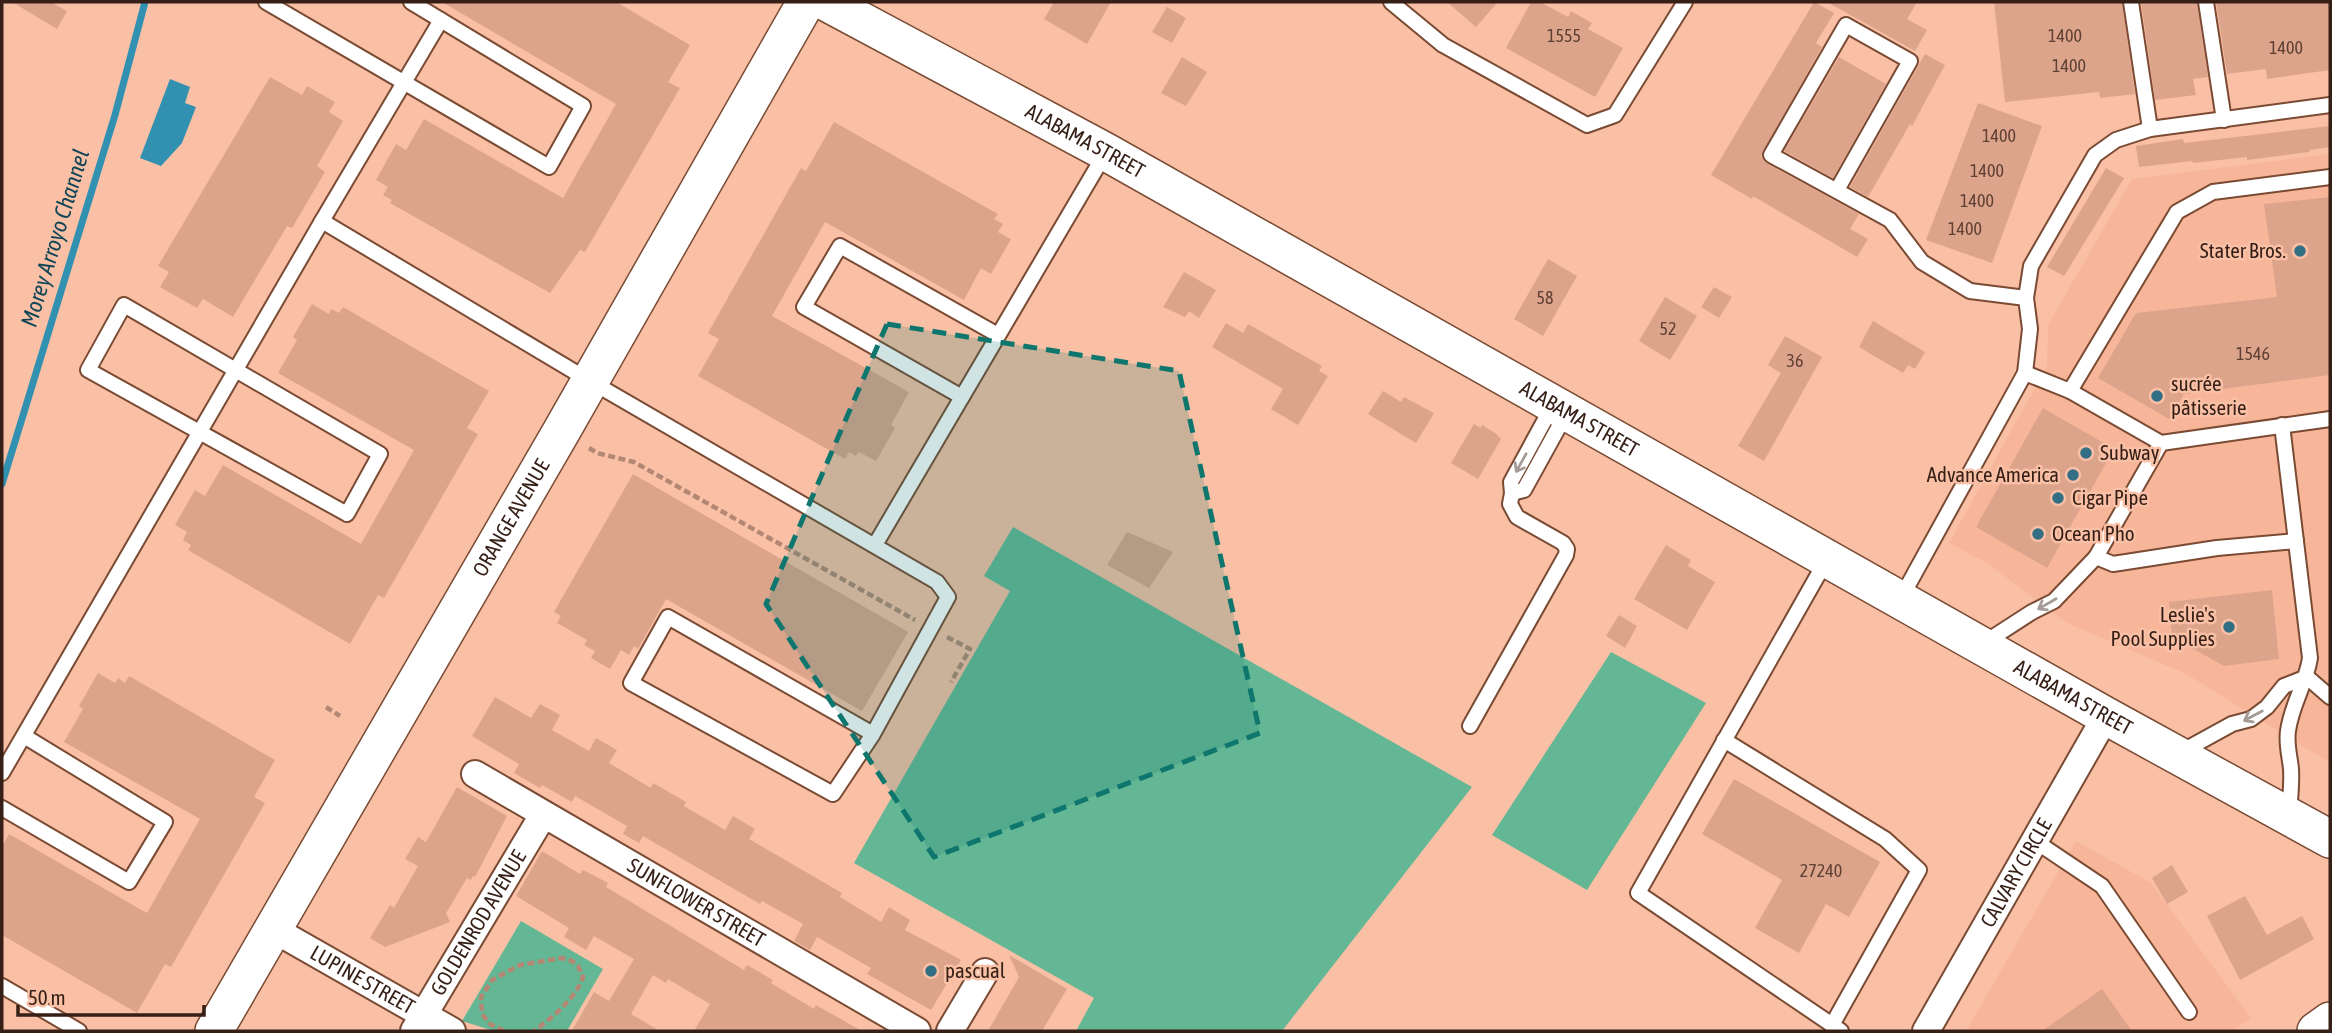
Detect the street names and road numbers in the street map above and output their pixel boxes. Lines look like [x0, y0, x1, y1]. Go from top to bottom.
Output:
street label: ALABAMA STREET [1022, 98, 1149, 182]
street label: ALABAMA STREET [1516, 375, 1643, 461]
street label: ORANGE AVENUE [467, 455, 554, 580]
street label: ALABAMA STREET [2010, 654, 2137, 739]
street label: CALVARY CIRCLE [1975, 814, 2056, 931]
street label: GOLDENROD AVENUE [425, 845, 530, 999]
street label: SUNFLOWER STREET [624, 852, 770, 951]
street label: LUPINE STREET [307, 940, 419, 1018]

